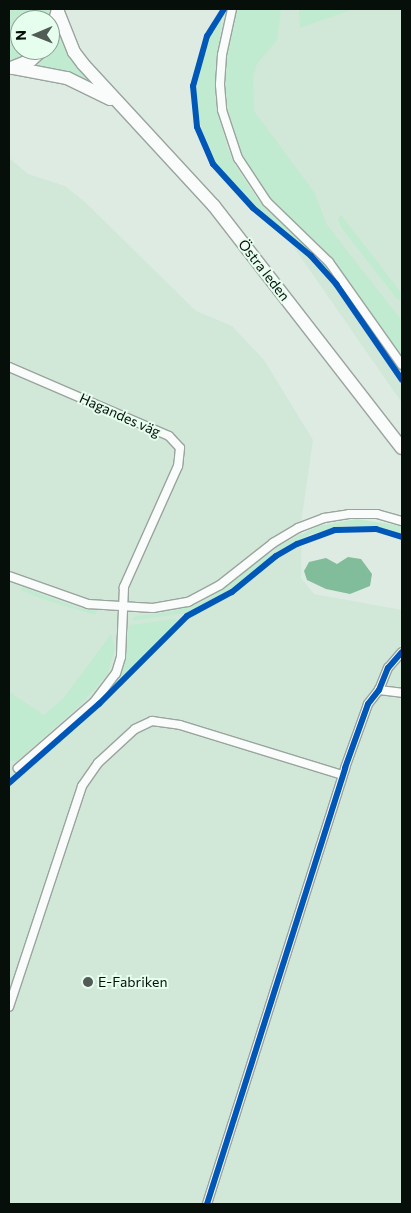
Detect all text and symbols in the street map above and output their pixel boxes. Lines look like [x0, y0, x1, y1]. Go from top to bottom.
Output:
north arrow [10, 10, 60, 60]
text: N [12, 30, 29, 41]
street label: Östra leden [235, 236, 293, 304]
street label: Hagandes väg [77, 390, 163, 440]
place label: E-Fabriken [98, 974, 167, 990]
marker: E-Fabriken [82, 976, 94, 988]

